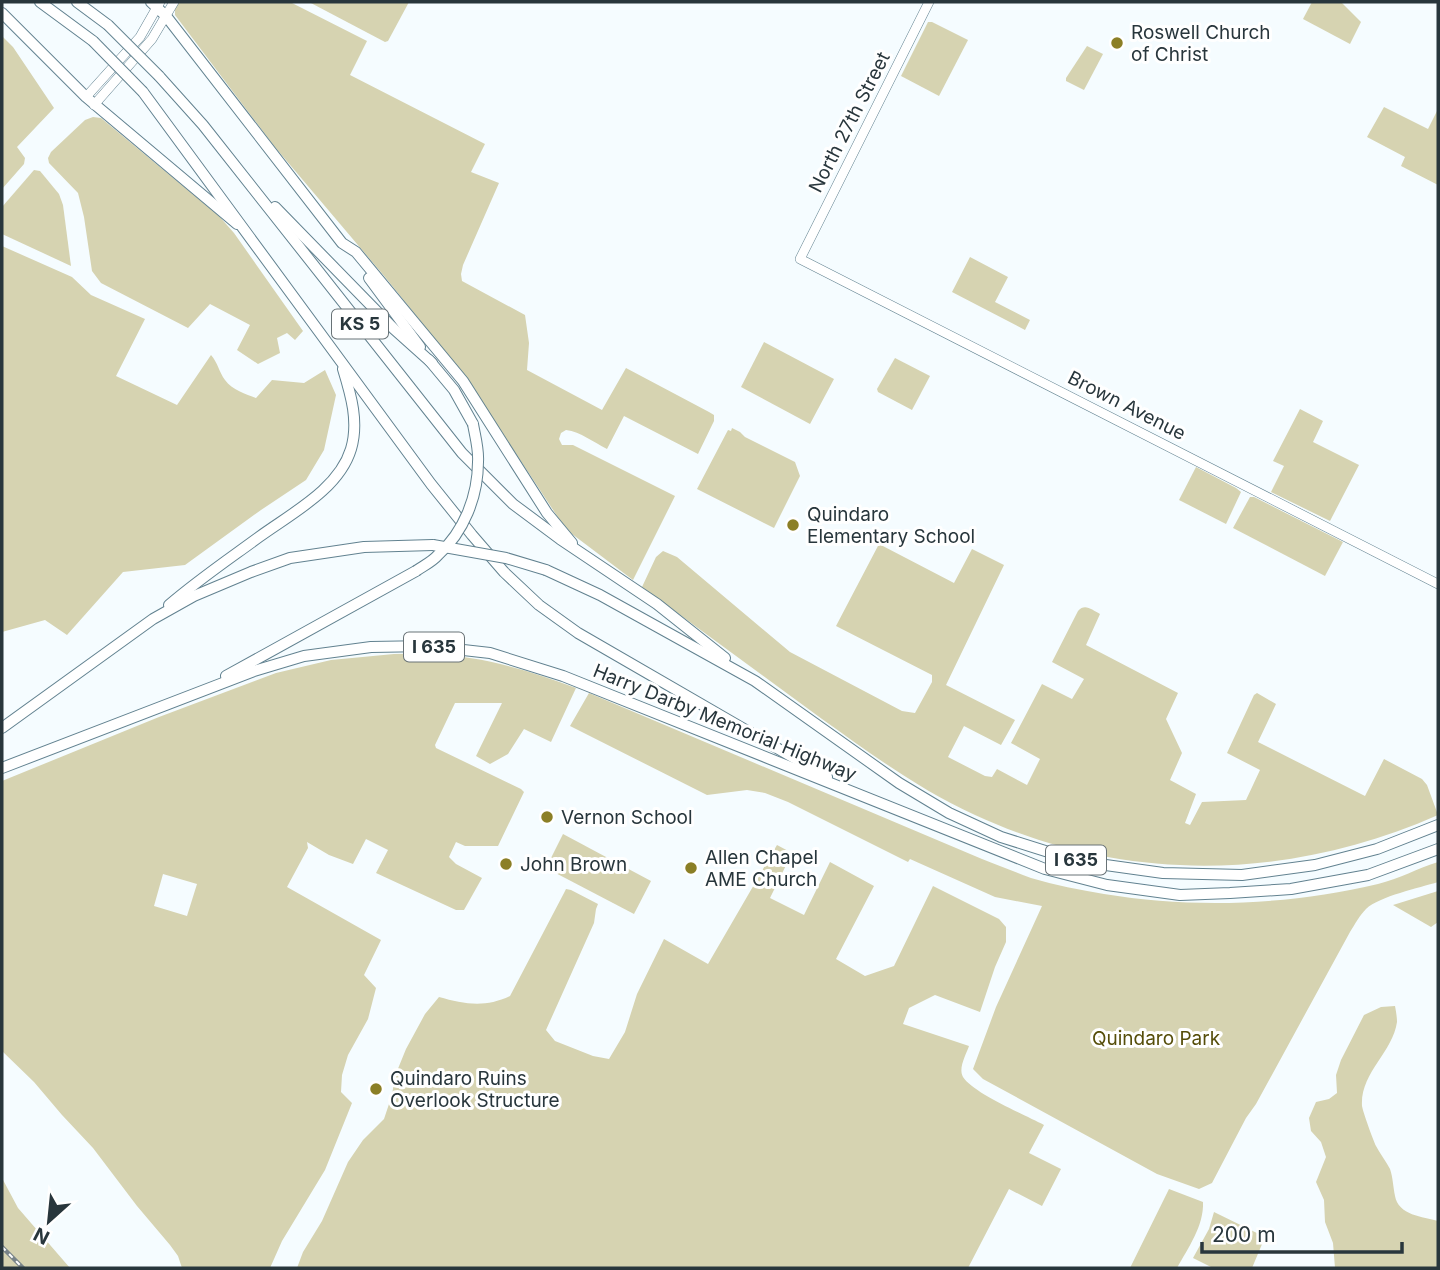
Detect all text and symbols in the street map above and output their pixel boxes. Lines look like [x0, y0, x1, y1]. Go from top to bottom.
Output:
place label: Roswell Church of Christ [1131, 21, 1270, 66]
marker: Roswell Church of Christ [1109, 35, 1125, 51]
street label: North 27th Street [804, 48, 895, 196]
road number: KS 5 [332, 310, 388, 338]
street label: Brown Avenue [1064, 366, 1190, 445]
place label: Quindaro Elementary School [807, 503, 975, 548]
marker: Quindaro Elementary School [785, 517, 801, 533]
road number: I 635 [404, 632, 464, 662]
street label: Harry Darby Memorial Highway [590, 659, 860, 786]
place label: Vernon School [561, 806, 693, 829]
marker: Vernon School [539, 809, 555, 825]
place label: Allen Chapel AME Church [705, 846, 818, 891]
road number: I 635 [1046, 846, 1106, 874]
place label: John Brown [520, 853, 627, 876]
marker: John Brown [498, 856, 514, 872]
marker: Allen Chapel AME Church [683, 860, 699, 876]
park label: Quindaro Park [1092, 1027, 1221, 1050]
place label: Quindaro Ruins Overlook Structure [390, 1067, 560, 1112]
marker: Quindaro Ruins Overlook Structure [368, 1081, 384, 1097]
north arrow [14, 1186, 84, 1256]
scale bar [1202, 1210, 1402, 1254]
text: N [30, 1222, 53, 1249]
text: 200 m [1212, 1222, 1276, 1247]

